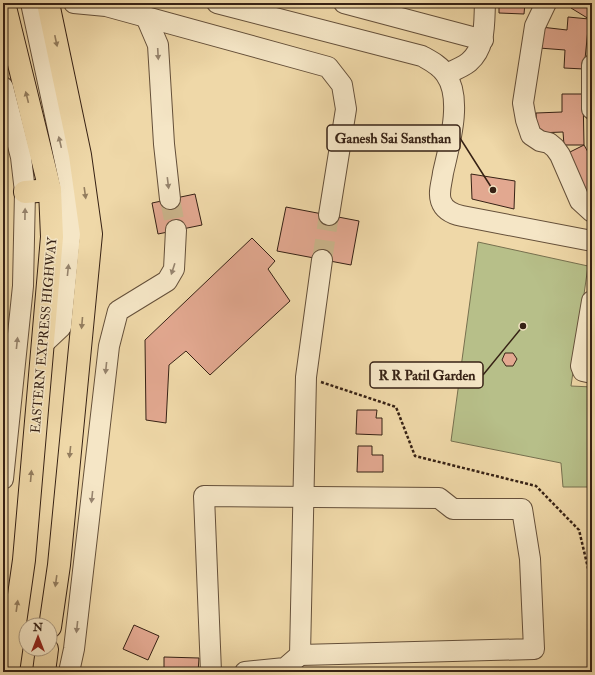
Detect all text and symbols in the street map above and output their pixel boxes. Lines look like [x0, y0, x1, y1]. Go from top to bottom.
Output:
one-way arrow [53, 35, 59, 47]
one-way arrow [155, 48, 162, 60]
one-way arrow [24, 91, 30, 104]
callout: Ganesh Sai Sansthan [327, 125, 460, 151]
text: Ganesh Sai Sansthan [335, 130, 452, 147]
one-way arrow [56, 135, 62, 148]
one-way arrow [165, 177, 172, 190]
one-way arrow [82, 187, 88, 199]
one-way arrow [21, 208, 28, 220]
street label: EASTERN EXPRESS HIGHWAY [27, 235, 61, 434]
one-way arrow [170, 263, 176, 275]
one-way arrow [65, 264, 71, 276]
one-way arrow [79, 317, 86, 329]
one-way arrow [14, 337, 20, 349]
one-way arrow [103, 362, 109, 374]
callout: R R Patil Garden [370, 362, 483, 388]
text: R R Patil Garden [379, 367, 476, 384]
one-way arrow [66, 446, 73, 458]
one-way arrow [28, 470, 35, 483]
one-way arrow [88, 491, 95, 503]
one-way arrow [53, 575, 59, 587]
one-way arrow [14, 600, 20, 612]
north arrow [18, 617, 58, 657]
one-way arrow [74, 620, 80, 633]
text: N [32, 621, 44, 634]

